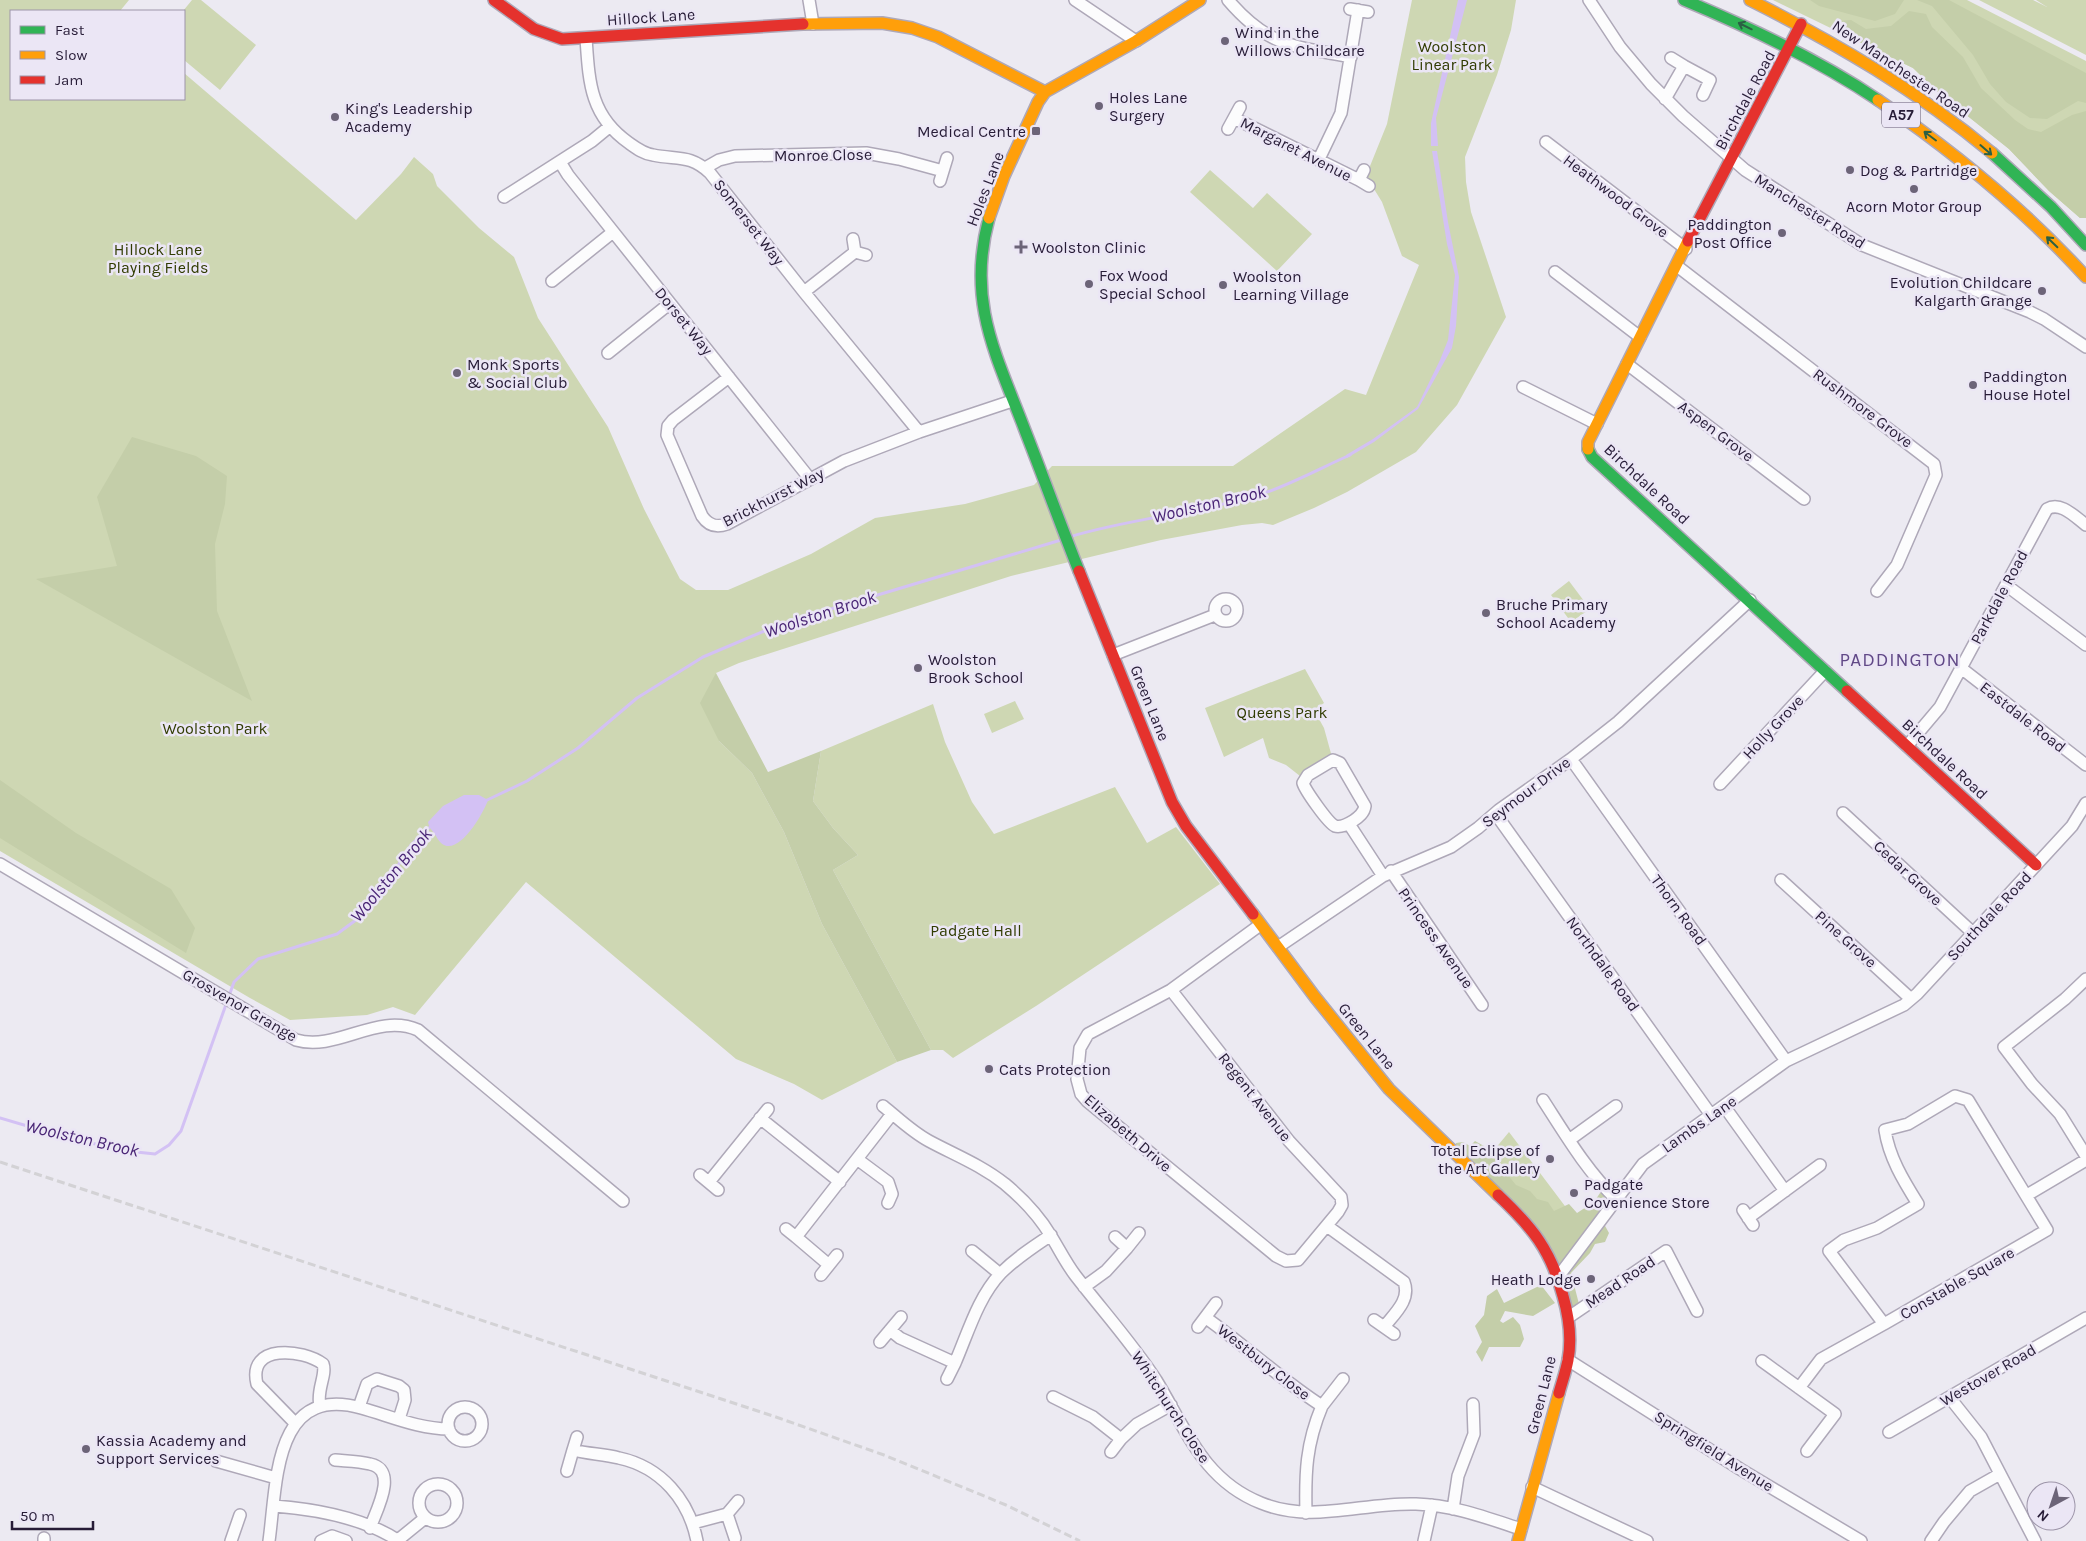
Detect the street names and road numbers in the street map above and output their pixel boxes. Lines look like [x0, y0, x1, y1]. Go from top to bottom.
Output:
street label: Hillock Lane [606, 4, 696, 30]
street label: New Manchester Road [1829, 16, 1973, 122]
street label: Birchdale Road [1711, 47, 1779, 153]
road number: A57 [1882, 102, 1920, 128]
street label: Margaret Avenue [1237, 113, 1355, 185]
street label: Monroe Close [774, 145, 872, 165]
street label: Holes Lane [962, 149, 1008, 229]
street label: Heathwood Grove [1560, 150, 1672, 242]
street label: Manchester Road [1751, 169, 1869, 253]
street label: Somerset Way [710, 175, 789, 269]
street label: Dorset Way [651, 283, 717, 359]
street label: Rushmore Grove [1809, 364, 1917, 452]
street label: Aspen Grove [1674, 396, 1758, 466]
street label: Birchdale Road [1600, 440, 1694, 528]
street label: Brickhurst Way [719, 463, 827, 531]
street label: Parkdale Road [1966, 547, 2032, 647]
street label: Green Lane [1126, 662, 1174, 744]
street label: Eastdale Road [1976, 678, 2070, 756]
street label: Holly Grove [1739, 691, 1807, 763]
street label: Birchdale Road [1898, 715, 1992, 803]
street label: Seymour Drive [1478, 753, 1574, 831]
street label: Cedar Grove [1870, 836, 1946, 910]
street label: Southdale Road [1943, 867, 2035, 965]
street label: Thorn Road [1647, 871, 1711, 949]
street label: Princess Avenue [1394, 884, 1478, 992]
street label: Pine Grove [1811, 906, 1881, 972]
street label: Northdale Road [1562, 913, 1644, 1015]
street label: Grosvenor Grange [179, 964, 301, 1046]
street label: Green Lane [1334, 999, 1400, 1073]
street label: Regent Avenue [1214, 1049, 1296, 1145]
street label: Elizabeth Drive [1081, 1090, 1175, 1176]
street label: Lambs Lane [1658, 1091, 1740, 1157]
street label: Constable Square [1896, 1243, 2018, 1323]
street label: Mead Road [1581, 1252, 1659, 1312]
street label: Westbury Close [1214, 1320, 1314, 1404]
street label: Westover Road [1937, 1340, 2039, 1410]
street label: Whitchurch Close [1128, 1348, 1214, 1466]
street label: Green Lane [1522, 1354, 1560, 1436]
street label: Springfield Avenue [1651, 1407, 1777, 1495]

